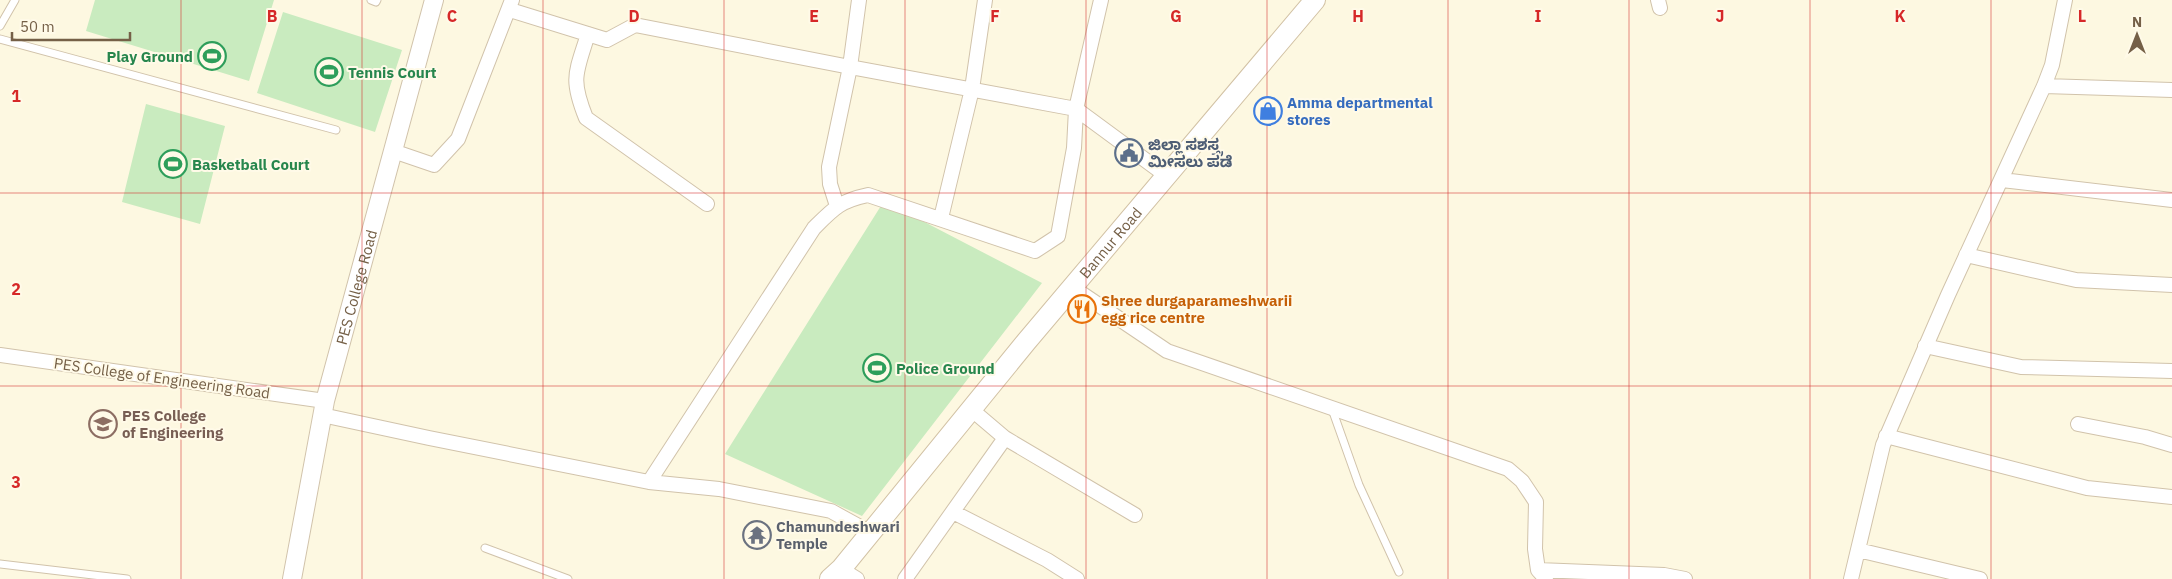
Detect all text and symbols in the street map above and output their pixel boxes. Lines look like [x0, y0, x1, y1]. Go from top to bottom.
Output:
text: B [267, 6, 278, 26]
text: C [447, 6, 457, 26]
text: D [628, 6, 640, 26]
text: E [809, 6, 819, 26]
text: F [990, 6, 1000, 26]
text: G [1170, 6, 1182, 26]
text: H [1352, 6, 1364, 26]
text: I [1535, 6, 1542, 26]
text: J [1716, 6, 1724, 26]
text: K [1894, 6, 1906, 26]
text: L [2078, 6, 2086, 26]
scale bar [12, 10, 130, 42]
north arrow [2112, 10, 2162, 60]
text: N [2132, 13, 2142, 31]
text: 50 m [20, 17, 55, 36]
sports icon: Play Ground [197, 41, 227, 71]
place label: Play Ground [106, 47, 193, 66]
sports icon: Tennis Court [314, 57, 344, 87]
place label: Tennis Court [348, 63, 437, 82]
text: 1 [11, 86, 21, 106]
place label: Amma departmental stores [1287, 93, 1433, 129]
shop icon: Amma departmental stores [1253, 96, 1283, 126]
place label: ಜಿಲ್ಲಾ ಸಶಸ್ತ್ರ ಮೀಸಲು ಪಡೆ [1148, 135, 1233, 171]
public building icon: ಜಿಲ್ಲಾ ಸಶಸ್ತ್ರ ಮೀಸಲು ಪಡೆ [1114, 138, 1144, 168]
sports icon: Basketball Court [158, 149, 188, 179]
place label: Basketball Court [192, 155, 310, 174]
street label: Bannur Road [1075, 203, 1145, 282]
street label: PES College Road [331, 228, 381, 347]
text: 2 [11, 279, 21, 299]
place label: Shree durgaparameshwarii egg rice centre [1101, 291, 1292, 327]
restaurant icon: Shree durgaparameshwarii egg rice centre [1067, 294, 1097, 324]
street label: PES College of Engineering Road [53, 353, 271, 403]
sports icon: Police Ground [862, 353, 892, 383]
place label: Police Ground [896, 359, 995, 378]
place label: PES College of Engineering [122, 406, 224, 442]
school or university icon: PES College of Engineering [88, 409, 118, 439]
text: 3 [11, 472, 21, 492]
place label: Chamundeshwari Temple [776, 517, 900, 553]
temple icon: Chamundeshwari Temple [742, 520, 772, 550]

